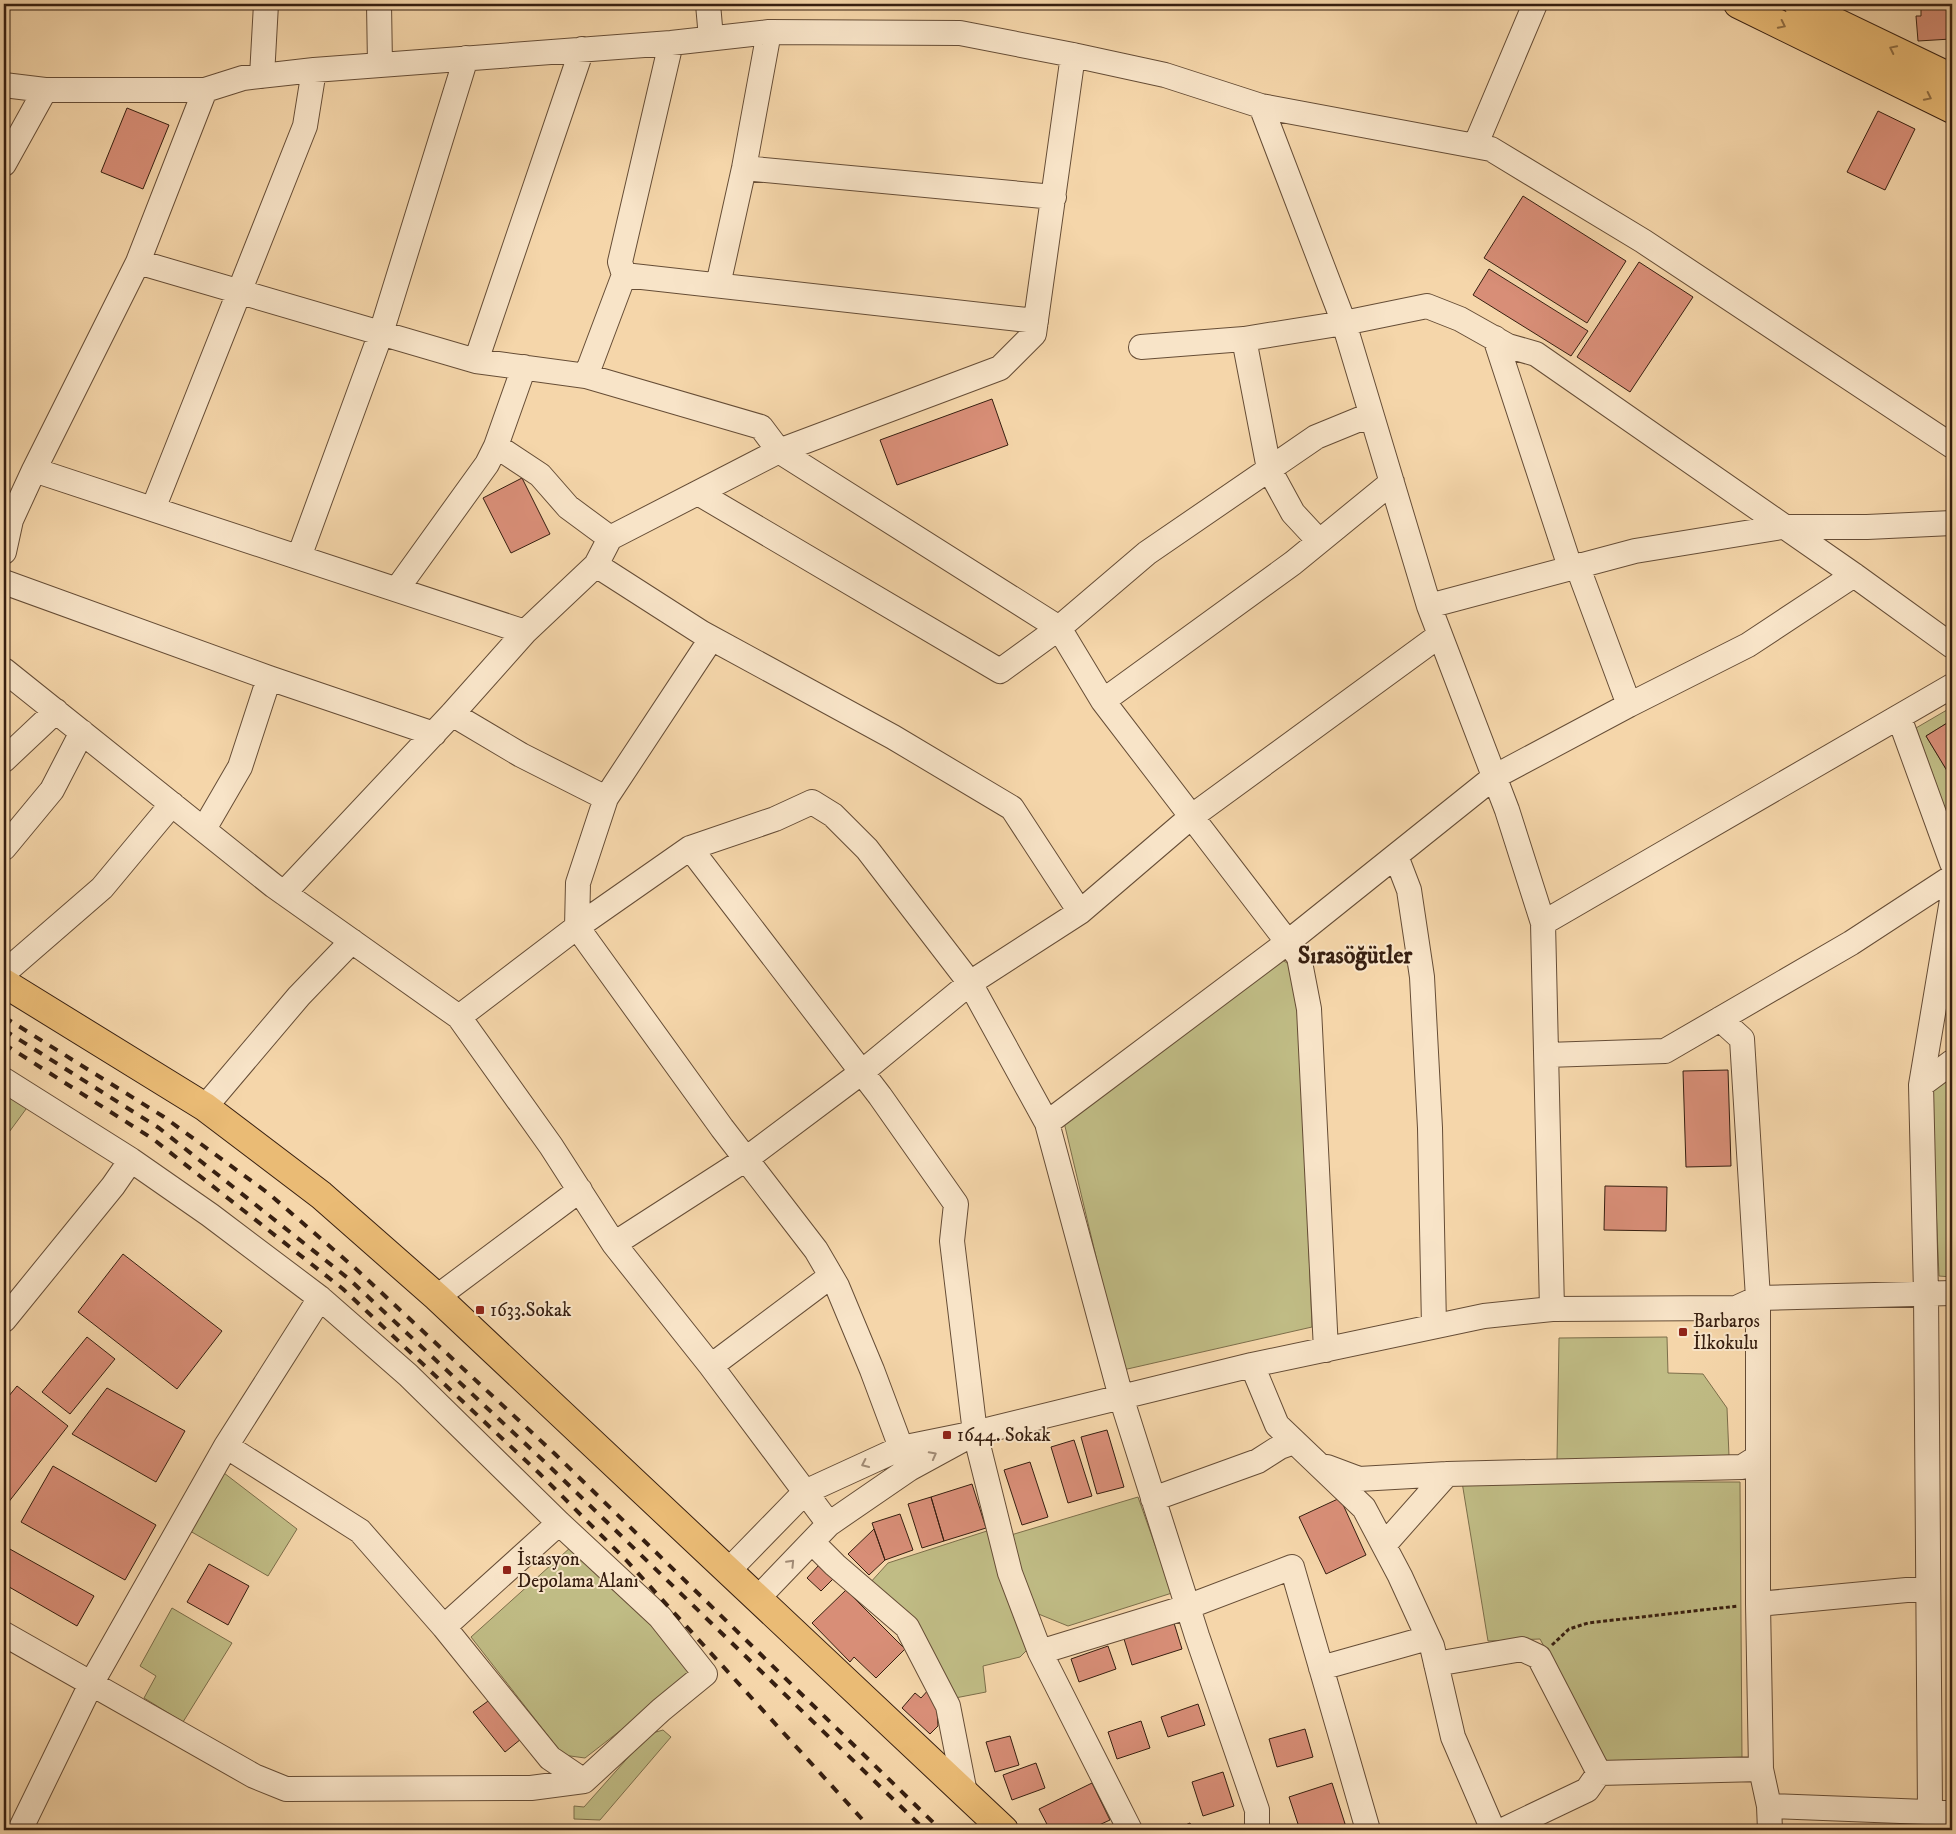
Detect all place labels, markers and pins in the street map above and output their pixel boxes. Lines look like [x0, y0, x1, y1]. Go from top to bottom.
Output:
place label: 1633.Sokak [490, 1299, 572, 1322]
marker: 1633.Sokak [474, 1304, 486, 1316]
place label: Barbaros İlkokulu [1693, 1310, 1760, 1355]
marker: Barbaros İlkokulu [1677, 1326, 1689, 1338]
place label: 1644. Sokak [957, 1424, 1051, 1447]
marker: 1644. Sokak [941, 1429, 953, 1441]
place label: İstasyon Depolama Alanı [517, 1547, 639, 1593]
marker: İstasyon Depolama Alanı [501, 1564, 513, 1576]

